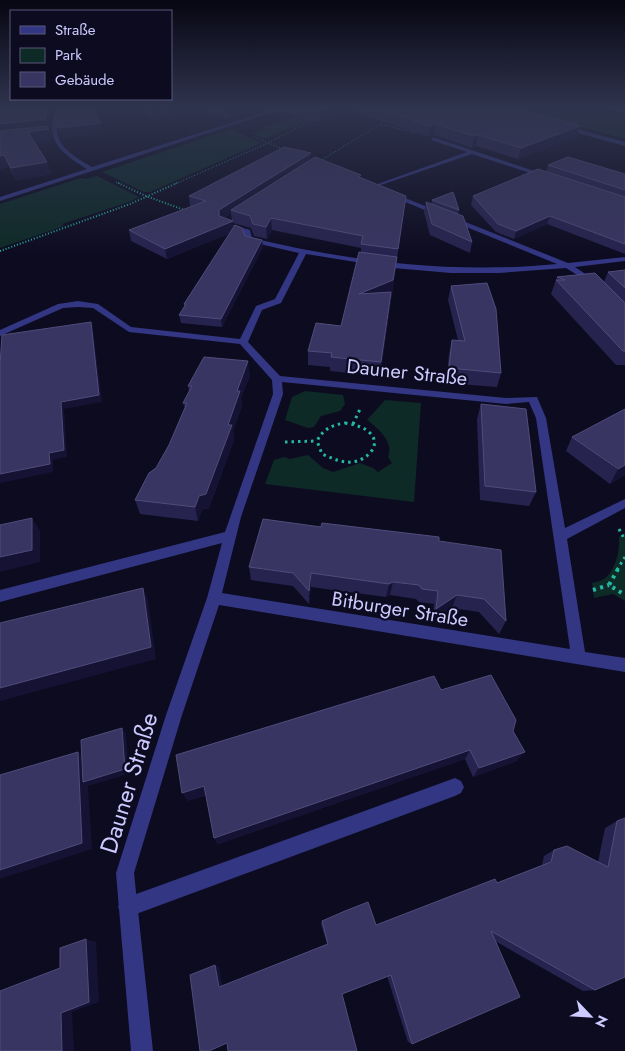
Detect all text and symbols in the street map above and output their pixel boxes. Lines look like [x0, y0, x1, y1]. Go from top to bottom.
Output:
legend [10, 10, 172, 100]
text: Straße [55, 19, 96, 41]
text: Park [55, 44, 82, 66]
text: Gebäude [55, 69, 115, 91]
street label: Dauner Straße [345, 352, 469, 393]
street label: Bitburger Straße [329, 584, 470, 635]
street label: Dauner Straße [91, 708, 167, 858]
north arrow [565, 991, 615, 1041]
text: N [590, 1012, 613, 1031]

